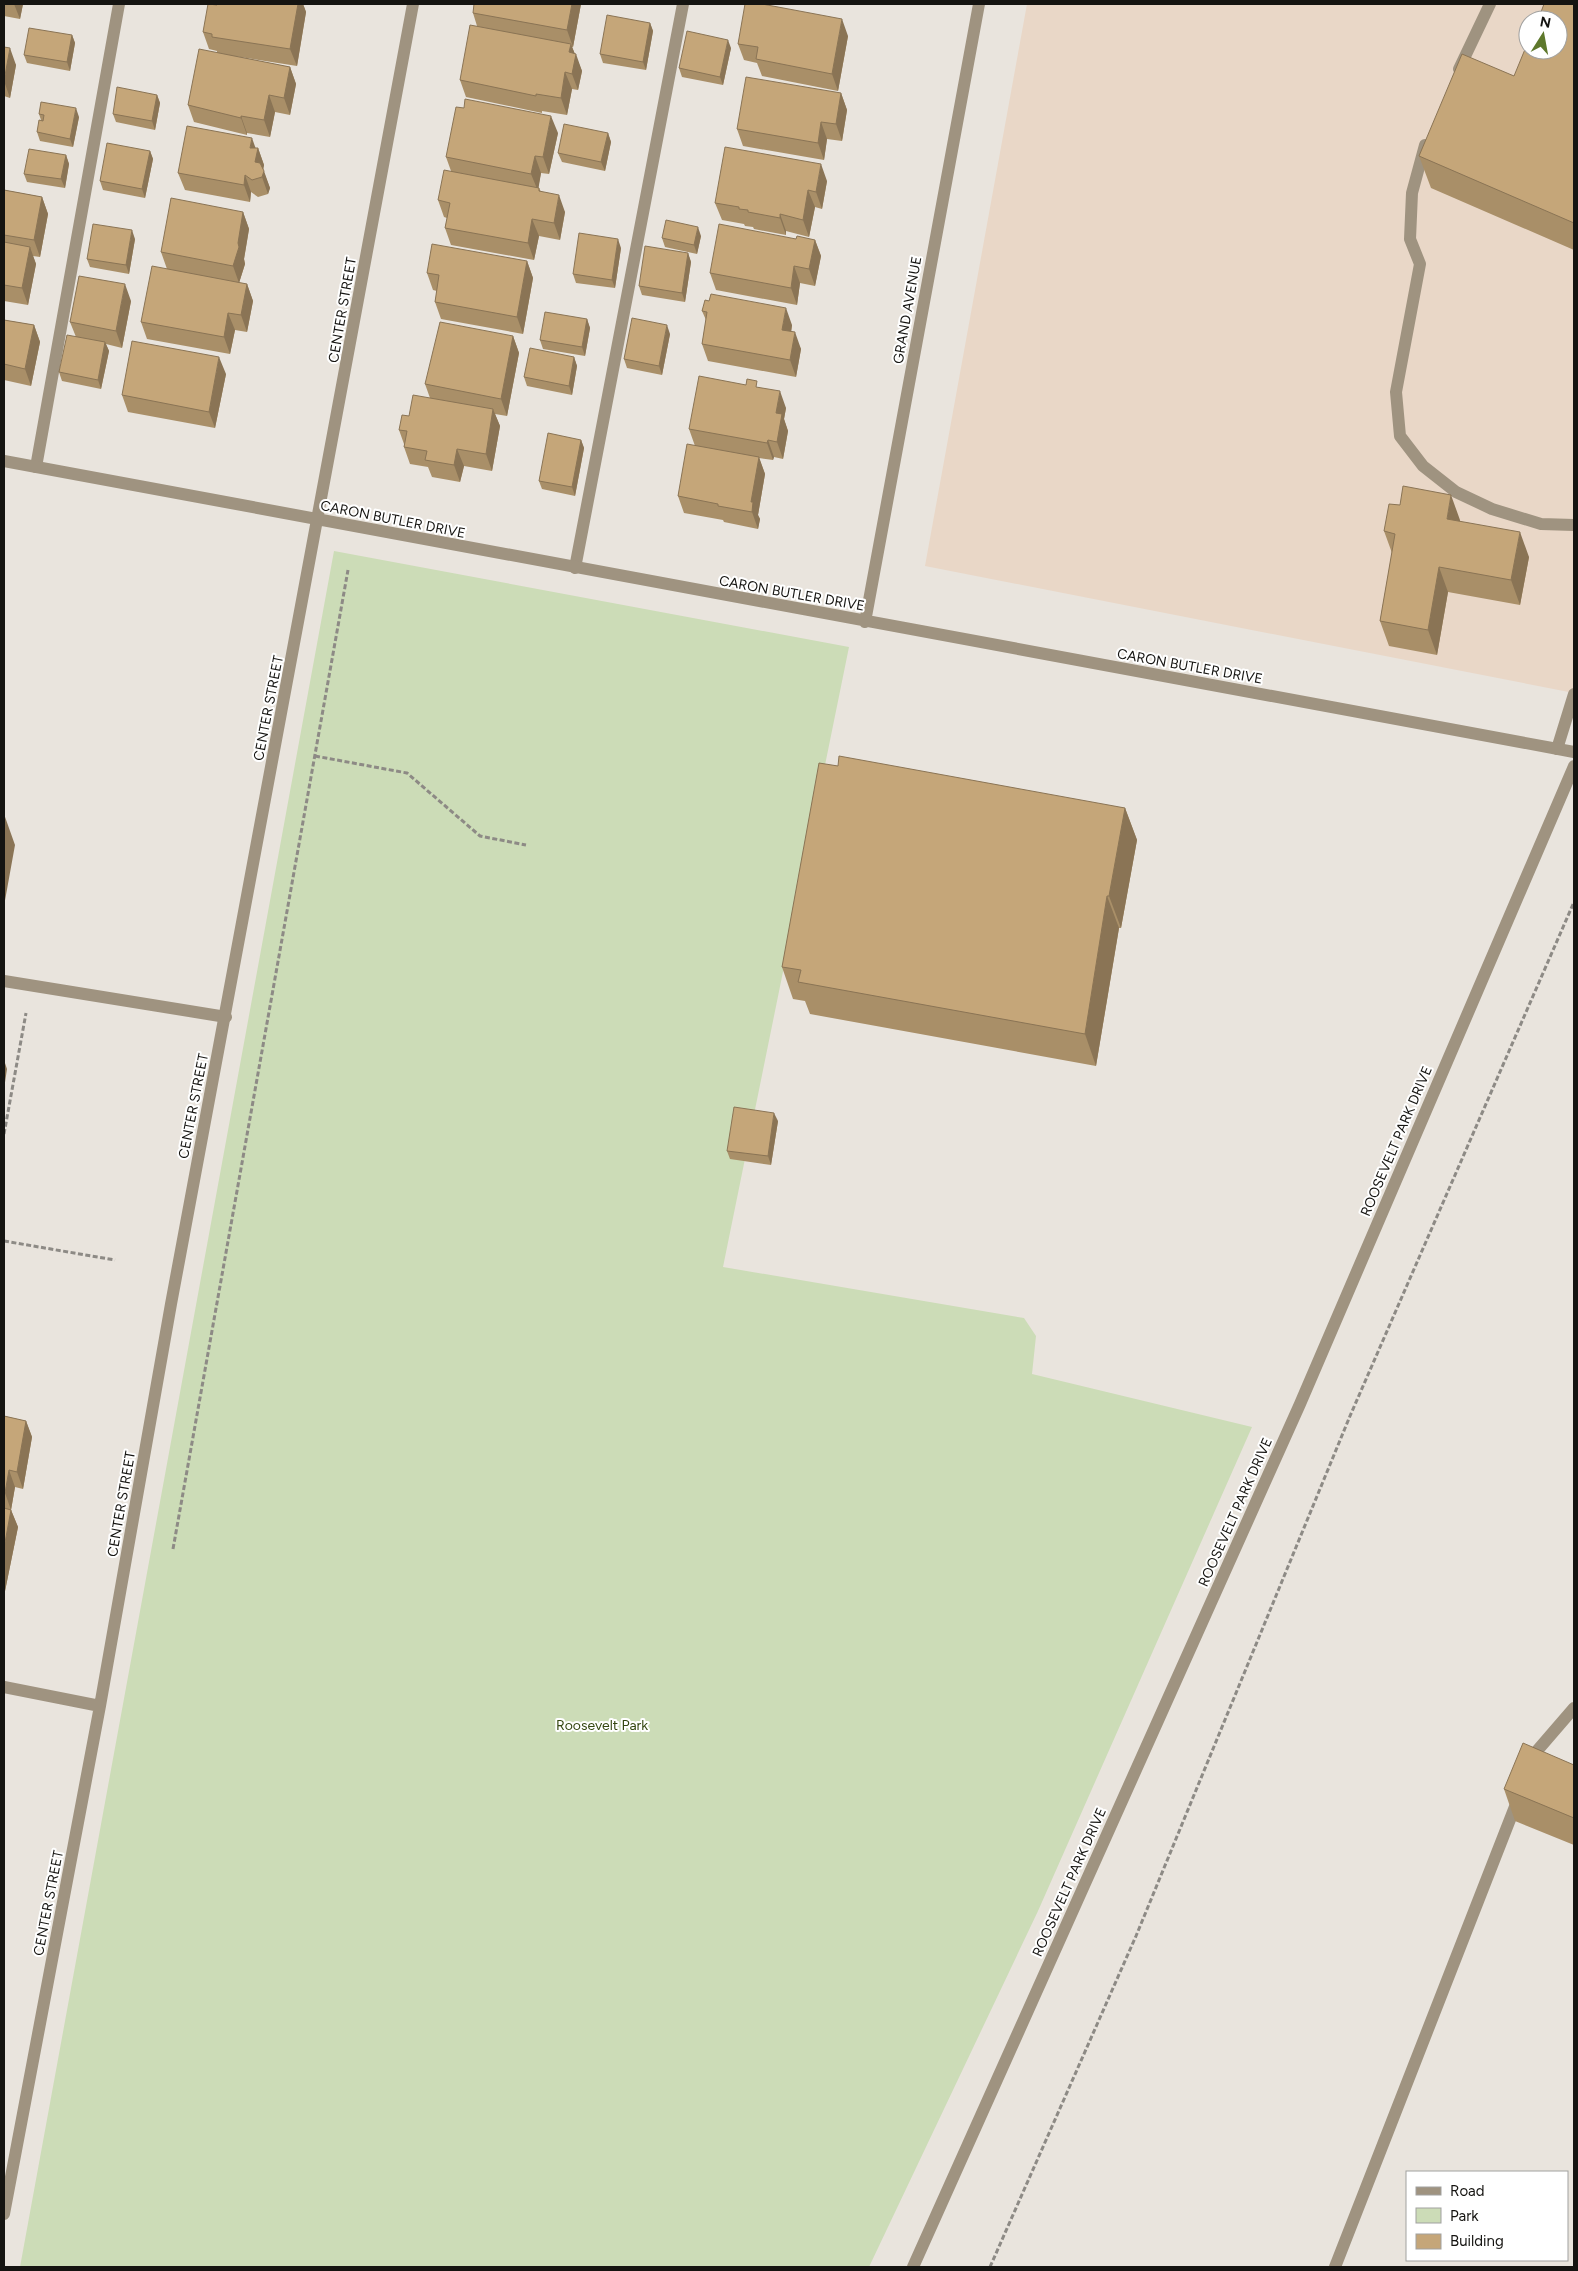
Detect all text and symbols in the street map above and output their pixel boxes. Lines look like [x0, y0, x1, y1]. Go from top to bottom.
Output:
north arrow [1518, 10, 1568, 60]
text: N [1538, 13, 1552, 32]
street label: GRAND AVENUE [890, 255, 925, 365]
street label: CENTER STREET [325, 256, 360, 364]
street label: CARON BUTLER DRIVE [319, 497, 467, 542]
street label: CARON BUTLER DRIVE [718, 572, 866, 615]
street label: CARON BUTLER DRIVE [1116, 645, 1264, 688]
street label: CENTER STREET [250, 654, 287, 762]
street label: CENTER STREET [175, 1052, 212, 1160]
street label: ROOSEVELT PARK DRIVE [1357, 1064, 1436, 1219]
street label: ROOSEVELT PARK DRIVE [1195, 1435, 1276, 1589]
street label: CENTER STREET [104, 1450, 139, 1558]
park label: Roosevelt Park [556, 1717, 648, 1734]
street label: ROOSEVELT PARK DRIVE [1029, 1805, 1110, 1959]
street label: CENTER STREET [30, 1849, 67, 1957]
legend [1406, 2171, 1568, 2261]
text: Road [1450, 2182, 1485, 2200]
text: Park [1450, 2207, 1479, 2225]
text: Building [1450, 2232, 1504, 2250]

